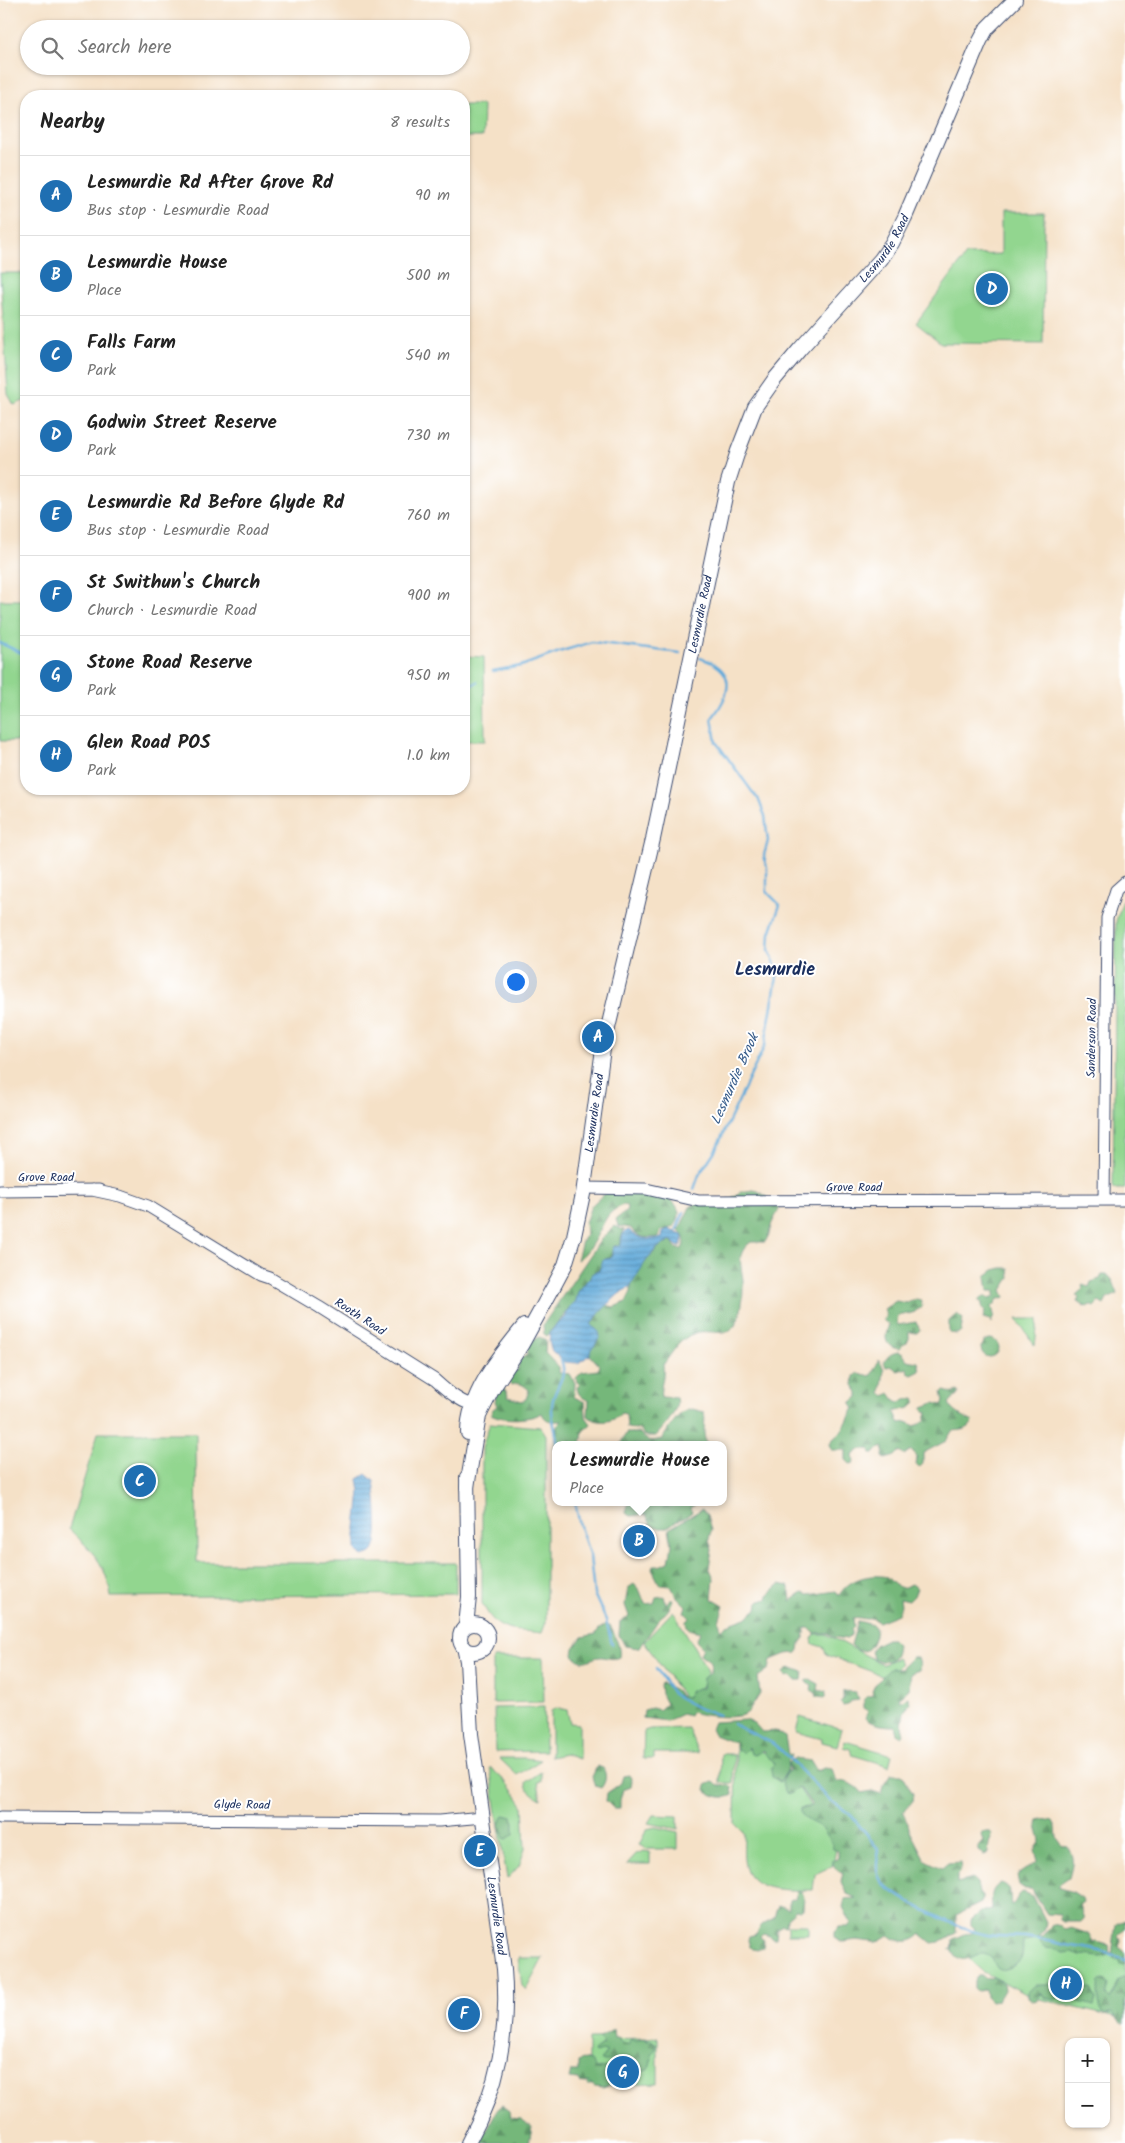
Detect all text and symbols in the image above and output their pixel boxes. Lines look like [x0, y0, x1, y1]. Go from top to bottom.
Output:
search box [20, 20, 470, 75]
text: Search here [78, 33, 172, 63]
icon: search [38, 34, 66, 62]
text: Nearby [40, 106, 105, 139]
text: 8 results [390, 110, 450, 135]
text: Lesmurdie Rd After Grove Rd [87, 168, 333, 198]
text: A [51, 183, 61, 208]
text: 90 m [415, 183, 450, 208]
text: Bus stop · Lesmurdie Road [87, 198, 269, 223]
street label: Lesmurdie Road [854, 210, 915, 287]
text: Lesmurdie House [87, 248, 227, 278]
text: B [51, 263, 61, 288]
text: 500 m [406, 263, 450, 288]
pin: D [976, 270, 1008, 308]
text: Place [87, 278, 121, 303]
text: Falls Farm [87, 328, 176, 358]
text: C [51, 343, 61, 368]
text: 540 m [405, 343, 450, 368]
text: Park [87, 358, 116, 383]
text: Godwin Street Reserve [87, 408, 277, 438]
text: D [51, 423, 61, 448]
text: 730 m [406, 423, 450, 448]
text: Park [87, 438, 116, 463]
text: Lesmurdie Rd Before Glyde Rd [87, 488, 344, 518]
text: E [52, 503, 60, 528]
text: 760 m [407, 503, 450, 528]
text: Bus stop · Lesmurdie Road [87, 518, 269, 543]
text: St Swithun's Church [87, 568, 260, 598]
street label: Lesmurdie Road [683, 573, 718, 655]
text: F [52, 583, 60, 608]
text: 900 m [407, 583, 450, 608]
text: Church · Lesmurdie Road [87, 598, 256, 623]
text: Stone Road Reserve [87, 648, 252, 678]
text: G [51, 663, 61, 688]
text: 950 m [406, 663, 450, 688]
text: Park [87, 678, 116, 703]
text: Glen Road POS [87, 728, 211, 758]
text: H [51, 743, 61, 768]
text: 1.0 km [407, 743, 450, 768]
text: Park [87, 758, 116, 783]
district label: Lesmurdie [735, 956, 815, 985]
your location [503, 969, 529, 995]
street label: Sanderson Road [1082, 997, 1102, 1078]
pin: A [582, 1018, 614, 1056]
water label: Lesmurdie Brook [705, 1028, 766, 1128]
street label: Lesmurdie Road [579, 1071, 609, 1154]
street label: Grove Road [18, 1168, 75, 1187]
street label: Grove Road [826, 1178, 883, 1197]
street label: Rooth Road [331, 1293, 390, 1341]
popup [552, 1441, 727, 1506]
text: Lesmurdie House [569, 1446, 710, 1476]
pin: C [124, 1462, 156, 1500]
text: Place [569, 1476, 604, 1501]
pin: B [623, 1522, 655, 1560]
street label: Glyde Road [214, 1795, 271, 1815]
pin: E [464, 1832, 496, 1870]
street label: Lesmurdie Road [482, 1875, 512, 1958]
pin: H [1050, 1965, 1082, 2003]
pin: F [448, 1995, 480, 2033]
map controls [1065, 2038, 1110, 2128]
button: + [1065, 2038, 1110, 2083]
pin: G [607, 2053, 639, 2091]
button: − [1065, 2083, 1110, 2128]

